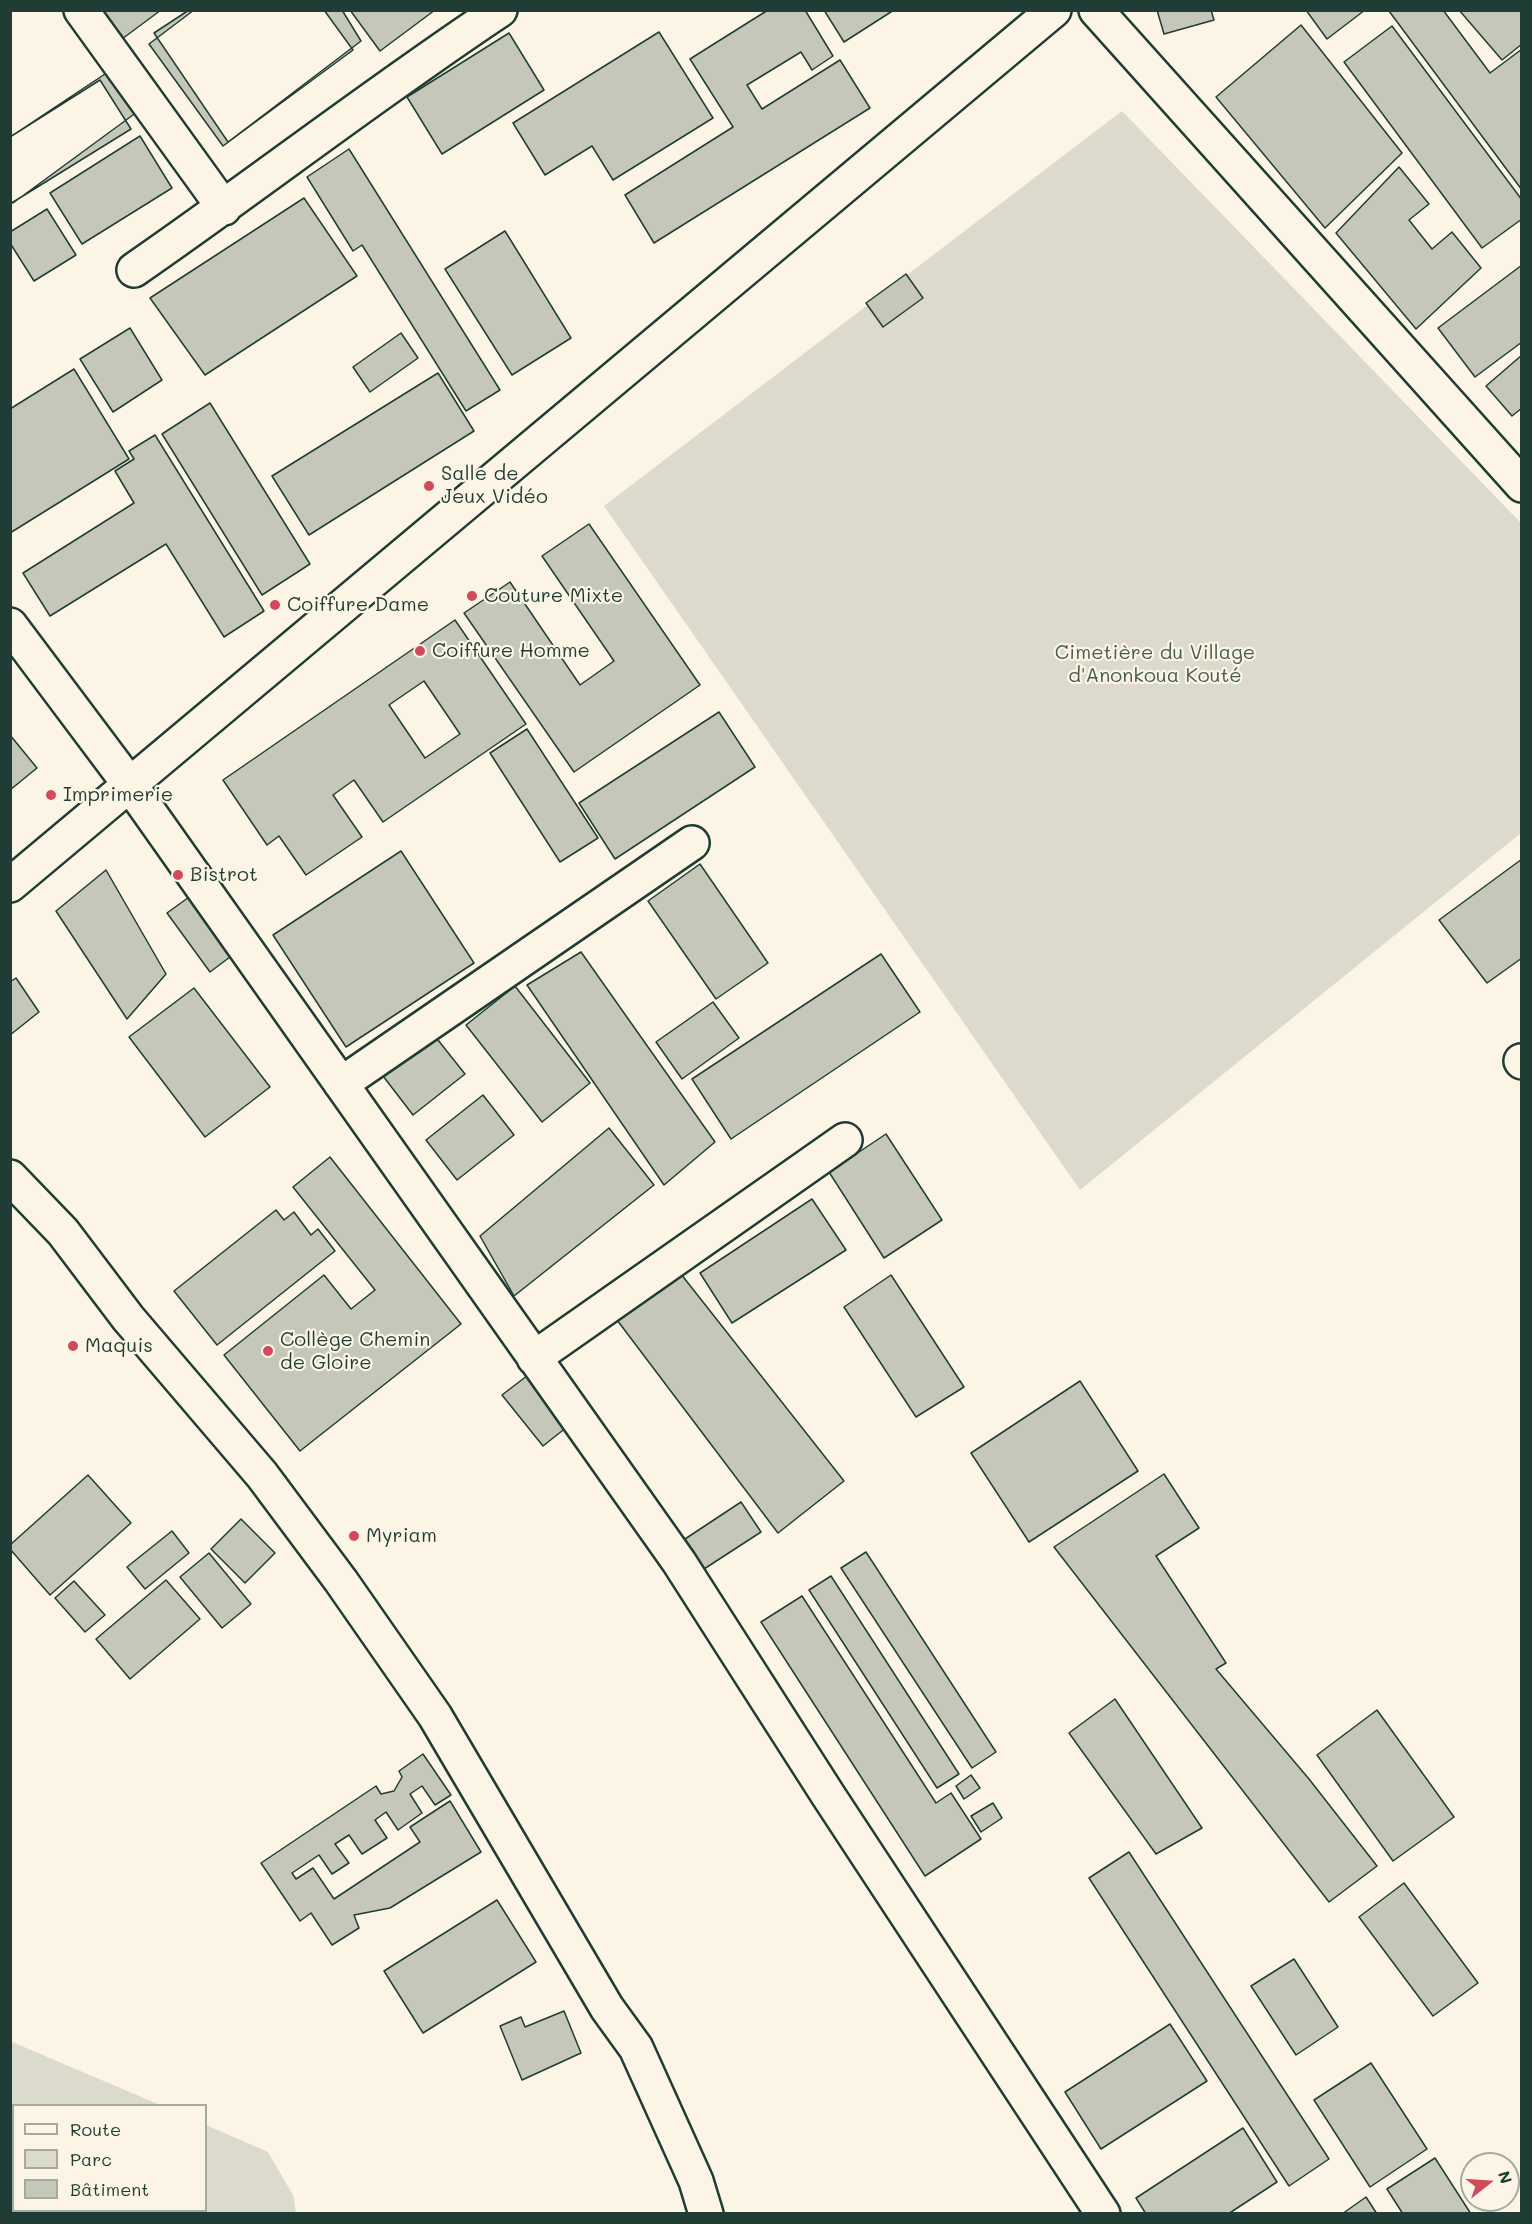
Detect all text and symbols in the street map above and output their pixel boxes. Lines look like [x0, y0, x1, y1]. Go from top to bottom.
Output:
place label: Salle de Jeux Vidéo [441, 462, 548, 509]
marker: Salle de Jeux Vidéo [422, 479, 436, 493]
place label: Couture Mixte [484, 584, 623, 608]
marker: Couture Mixte [465, 589, 479, 603]
place label: Coiffure Dame [287, 593, 429, 617]
marker: Coiffure Dame [268, 598, 282, 612]
place label: Coiffure Homme [432, 639, 590, 663]
park label: Cimetière du Village d'Anonkoua Kouté [1055, 641, 1255, 688]
marker: Coiffure Homme [413, 644, 427, 658]
place label: Imprimerie [63, 783, 173, 807]
marker: Imprimerie [44, 788, 58, 802]
place label: Bistrot [190, 863, 258, 887]
marker: Bistrot [171, 868, 185, 882]
place label: Collège Chemin de Gloire [280, 1328, 430, 1375]
place label: Maquis [85, 1334, 153, 1358]
marker: Maquis [66, 1339, 80, 1353]
marker: Collège Chemin de Gloire [261, 1344, 275, 1358]
place label: Myriam [366, 1524, 437, 1548]
marker: Myriam [347, 1529, 361, 1543]
legend [12, 2104, 207, 2212]
text: Route [70, 2117, 121, 2141]
text: Parc [70, 2147, 112, 2171]
north arrow [1460, 2152, 1520, 2212]
text: N [1494, 2168, 1518, 2186]
text: Bâtiment [70, 2177, 149, 2201]

